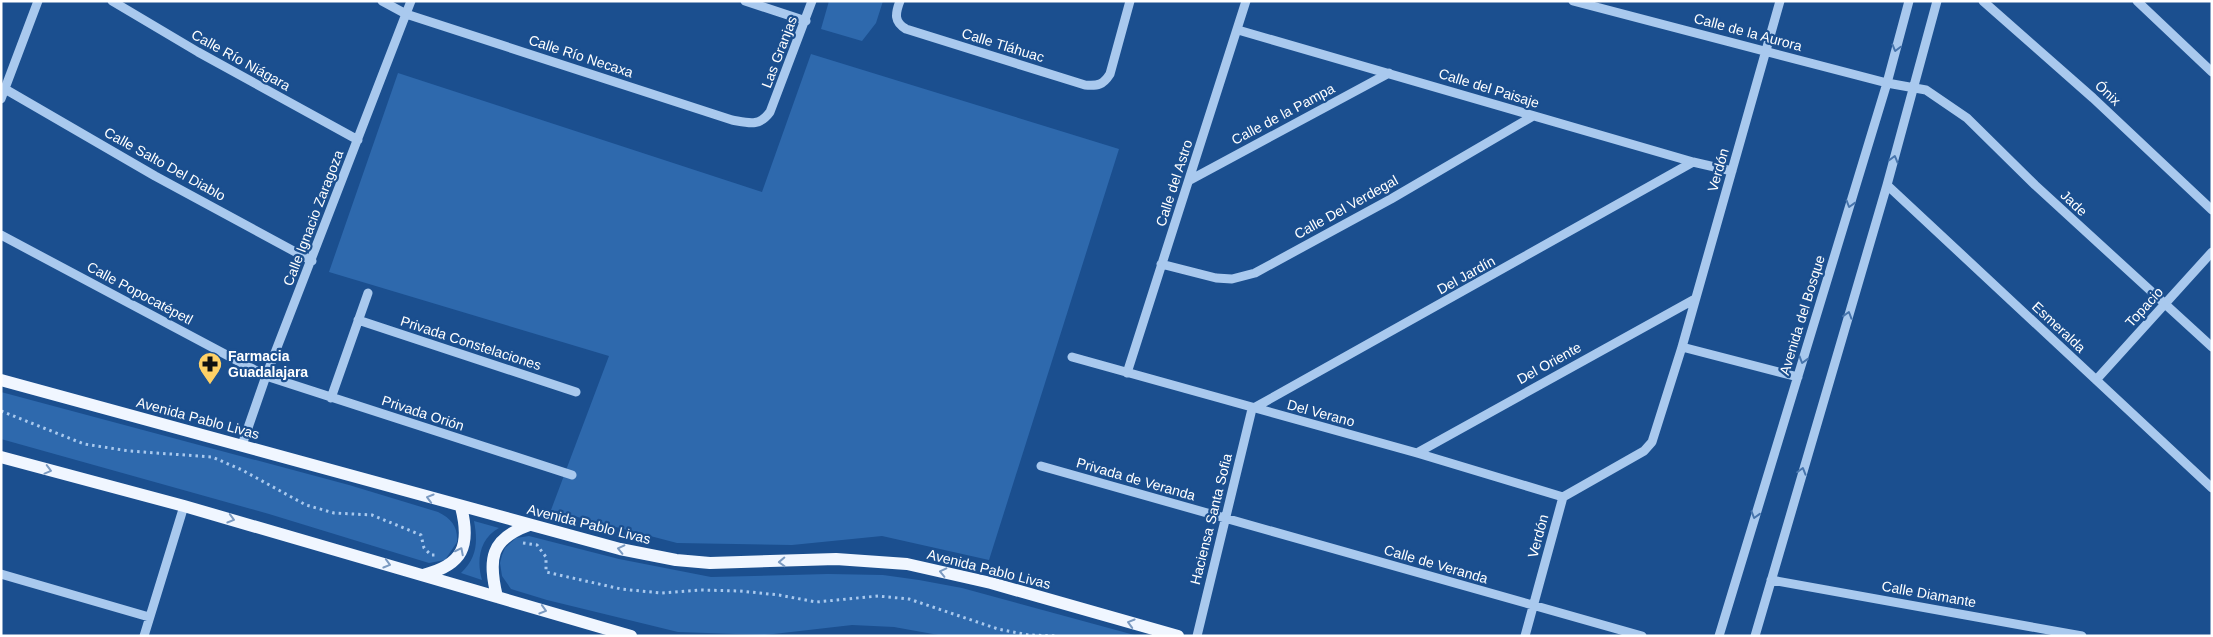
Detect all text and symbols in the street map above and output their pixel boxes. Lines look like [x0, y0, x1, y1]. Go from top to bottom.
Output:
street label: Calle de la Aurora [1692, 10, 1804, 54]
street label: Las Granjas [758, 14, 800, 90]
street label: Calle Tláhuac [960, 25, 1046, 65]
street label: Calle Río Niágara [189, 26, 293, 94]
street label: Calle Río Necaxa [527, 32, 635, 81]
one-way arrow [1891, 44, 1902, 53]
street label: Calle del Paisaje [1437, 65, 1541, 111]
street label: Ónix [2092, 77, 2124, 109]
street label: Calle de la Pampa [1229, 80, 1337, 148]
street label: Calle Salto Del Diablo [102, 124, 229, 204]
street label: Calle del Astro [1152, 137, 1196, 228]
street label: Verdón [1704, 146, 1732, 194]
street label: Calle Ignacio Zaragoza [280, 148, 346, 288]
one-way arrow [1888, 155, 1899, 164]
street label: Calle Del Verdegal [1291, 172, 1401, 242]
street label: Jade [2057, 187, 2091, 219]
one-way arrow [1846, 200, 1856, 208]
street label: Del Jardín [1434, 253, 1498, 297]
street label: Avenida del Bosque [1776, 253, 1828, 377]
street label: Calle Popocatépetl [84, 258, 196, 328]
street label: Topacio [2122, 284, 2166, 330]
street label: Esmeralda [2029, 298, 2089, 356]
one-way arrow [1842, 311, 1852, 320]
street label: Privada Constelaciones [399, 313, 543, 373]
street label: Del Oriente [1514, 339, 1584, 387]
place label: Farmacia Guadalajara [228, 348, 308, 380]
pharmacy icon: Farmacia Guadalajara [197, 351, 223, 385]
one-way arrow [1799, 355, 1809, 363]
street label: Privada Orión [380, 392, 466, 434]
street label: Avenida Pablo Livas [135, 394, 261, 442]
street label: Del Verano [1285, 396, 1357, 430]
street label: Haciensa Santa Sofia [1187, 452, 1235, 586]
street label: Privada de Veranda [1075, 454, 1198, 504]
one-way arrow [44, 464, 52, 474]
one-way arrow [1797, 468, 1807, 476]
one-way arrow [426, 493, 435, 503]
street label: Avenida Pablo Livas [526, 501, 652, 547]
one-way arrow [1751, 510, 1761, 519]
street label: Verdón [1525, 512, 1551, 560]
one-way arrow [226, 514, 234, 524]
street label: Calle de Veranda [1382, 542, 1490, 587]
one-way arrow [616, 544, 625, 555]
street label: Avenida Pablo Livas [926, 546, 1052, 592]
one-way arrow [454, 548, 464, 557]
one-way arrow [778, 557, 786, 568]
one-way arrow [382, 559, 390, 569]
one-way arrow [939, 567, 948, 578]
street label: Calle Diamante [1880, 578, 1978, 610]
one-way arrow [538, 605, 546, 615]
one-way arrow [1127, 618, 1136, 628]

